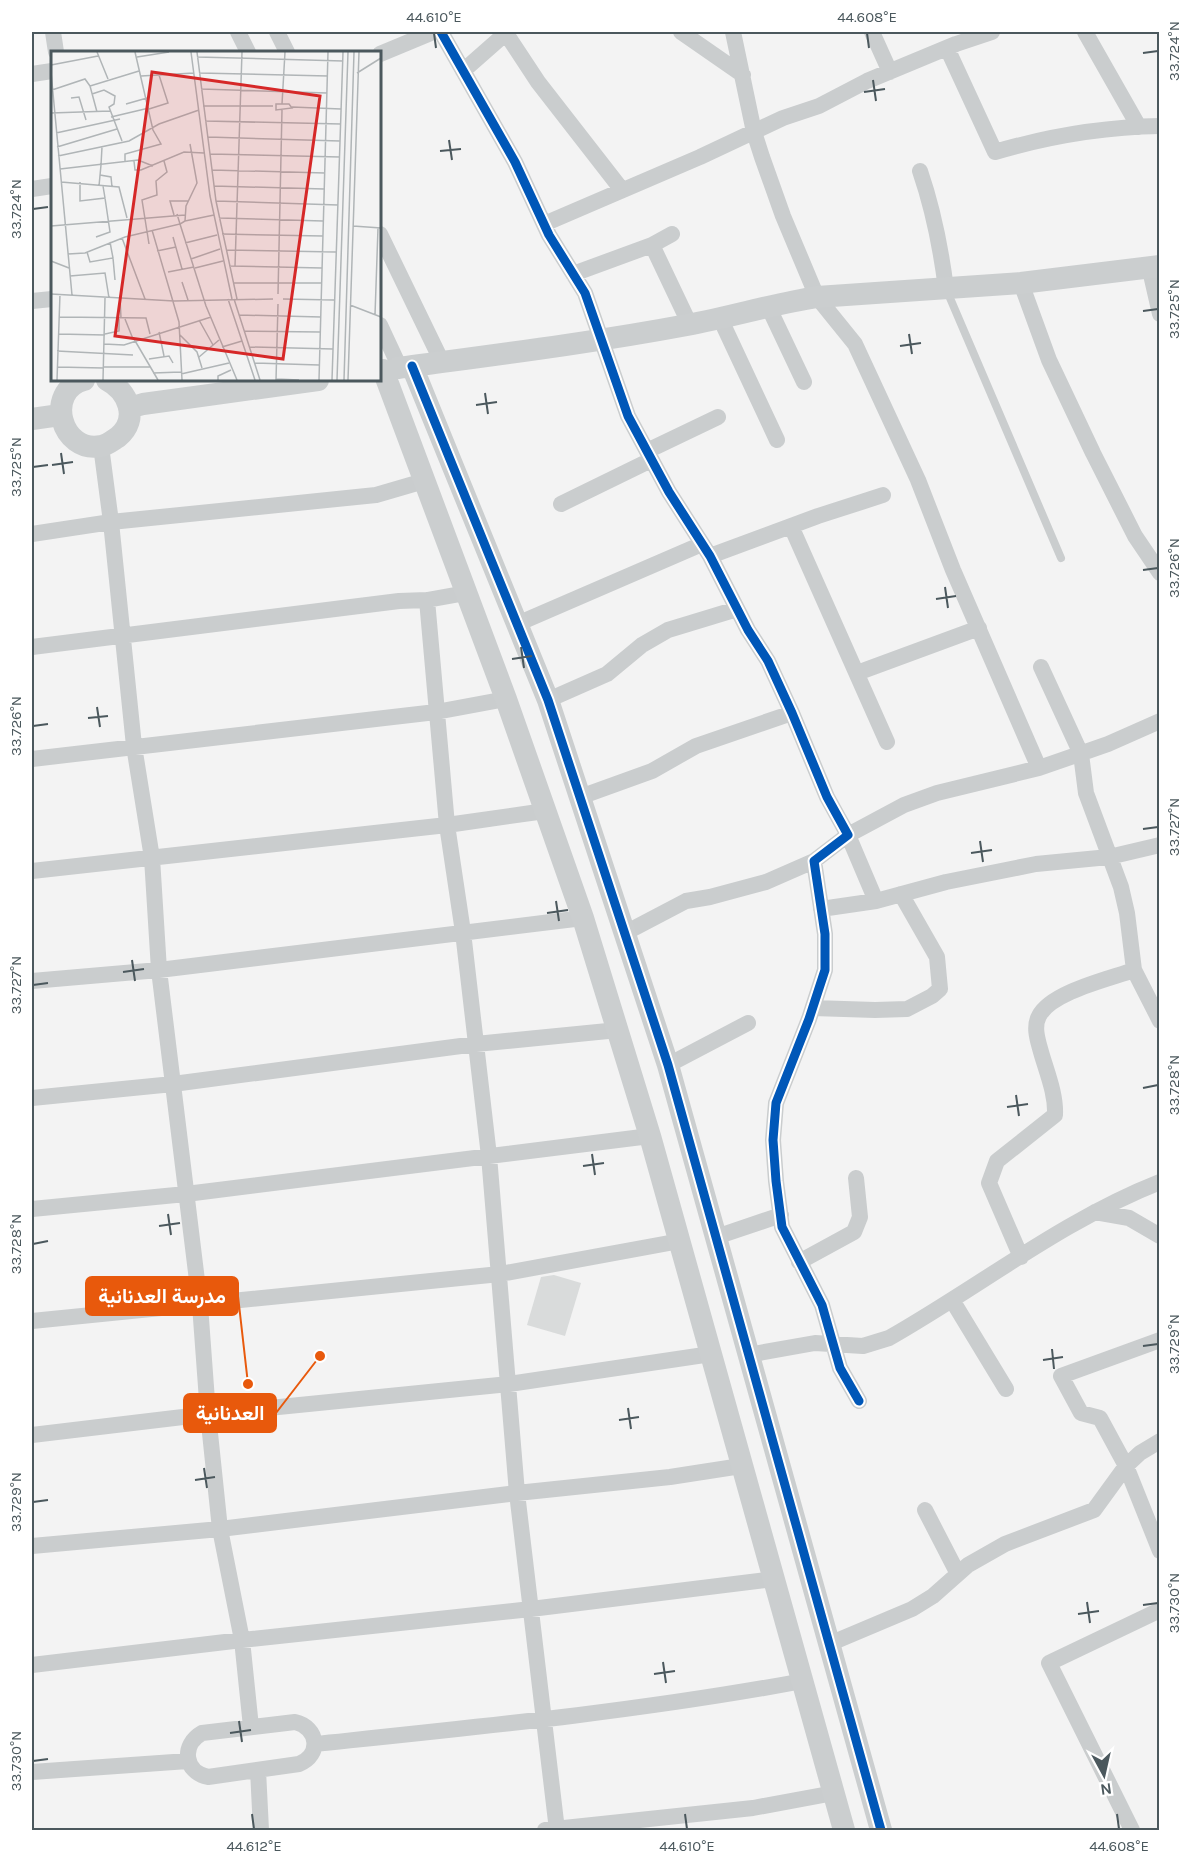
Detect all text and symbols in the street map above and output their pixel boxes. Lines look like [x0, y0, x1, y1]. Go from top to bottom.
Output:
text: 44.610°E [406, 8, 462, 26]
text: 44.608°E [837, 8, 897, 26]
text: 33.724°N [1165, 21, 1183, 81]
inset map [51, 51, 381, 381]
text: 33.724°N [7, 179, 25, 239]
text: 33.725°N [1165, 279, 1183, 339]
text: 33.725°N [7, 437, 25, 497]
text: 33.726°N [1165, 538, 1183, 598]
text: 33.726°N [7, 696, 25, 756]
text: 33.727°N [1165, 798, 1183, 856]
text: 33.727°N [7, 956, 25, 1014]
text: 33.728°N [1165, 1055, 1183, 1115]
text: 33.728°N [7, 1214, 25, 1274]
callout: مدرسة العدنانية [86, 1277, 238, 1315]
text: مدرسة العدنانية [98, 1285, 226, 1309]
text: 33.729°N [1165, 1314, 1183, 1374]
callout: العدنانية [184, 1394, 276, 1432]
text: العدنانية [196, 1402, 264, 1425]
text: 33.729°N [7, 1472, 25, 1532]
text: 33.730°N [1165, 1573, 1183, 1633]
text: 33.730°N [7, 1731, 25, 1791]
north arrow [1074, 1745, 1134, 1805]
text: N [1099, 1779, 1113, 1800]
text: 44.612°E [226, 1837, 282, 1855]
text: 44.610°E [659, 1837, 715, 1855]
text: 44.608°E [1089, 1837, 1149, 1855]

